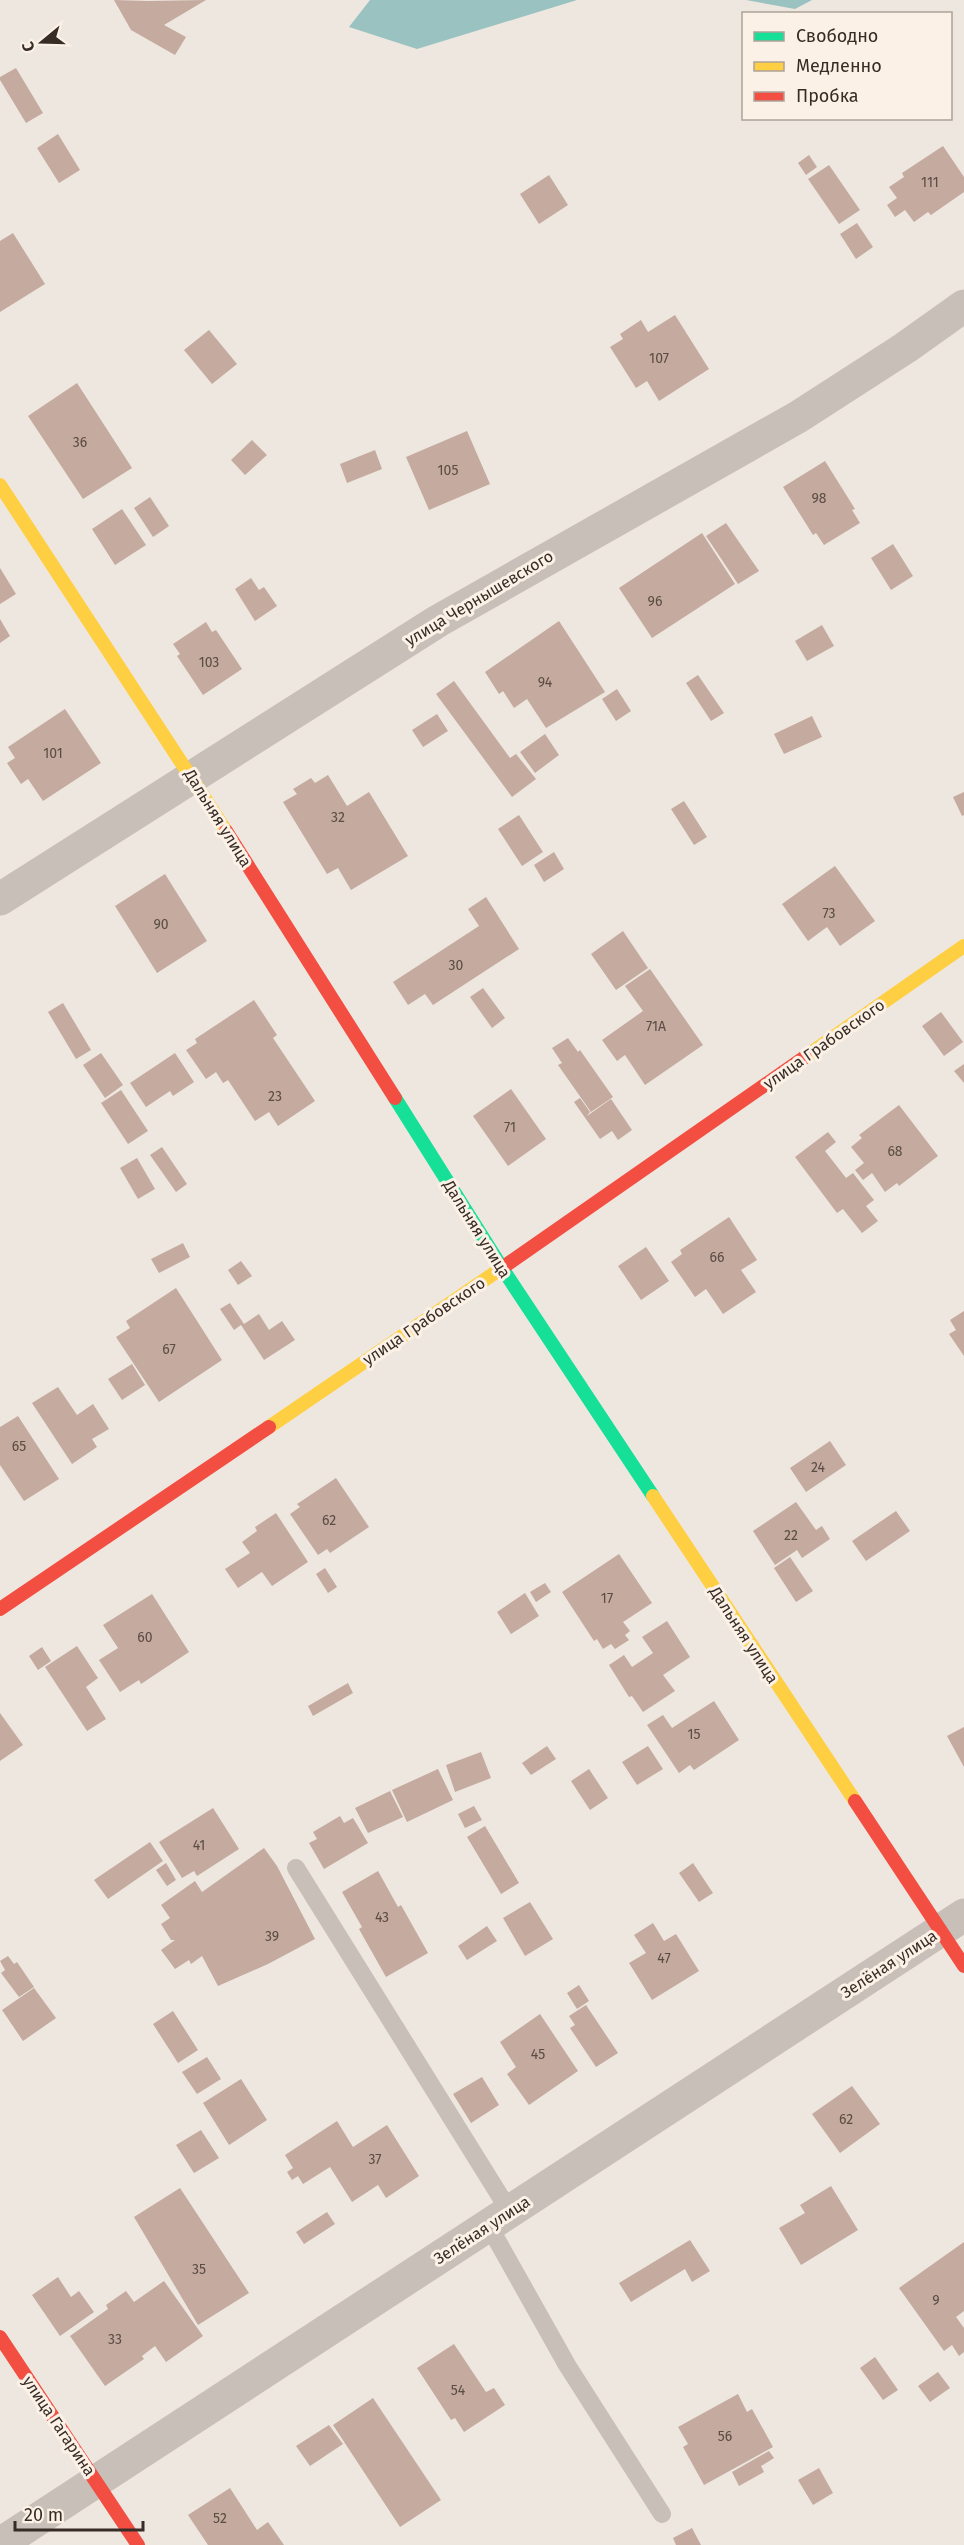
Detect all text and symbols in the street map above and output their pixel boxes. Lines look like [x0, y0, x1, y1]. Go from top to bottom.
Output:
north arrow [12, 12, 72, 72]
legend [742, 12, 952, 120]
text: Свободно [796, 25, 878, 47]
text: С [18, 39, 39, 54]
text: Медленно [796, 55, 882, 77]
text: Пробка [796, 85, 859, 107]
house number: 111 [921, 174, 939, 191]
house number: 107 [649, 350, 669, 367]
house number: 36 [73, 434, 87, 451]
house number: 105 [438, 462, 458, 479]
house number: 98 [811, 490, 827, 507]
street label: улица Чернышевского [401, 546, 557, 650]
house number: 96 [648, 593, 662, 610]
house number: 103 [199, 654, 219, 671]
house number: 94 [538, 674, 553, 691]
house number: 101 [43, 745, 63, 762]
street label: Дальняя улица [180, 765, 256, 870]
house number: 32 [331, 809, 345, 826]
house number: 73 [822, 905, 836, 922]
house number: 90 [153, 916, 169, 933]
house number: 30 [449, 957, 464, 974]
street label: улица Грабовского [760, 995, 888, 1093]
house number: 71А [646, 1018, 666, 1035]
house number: 23 [268, 1088, 282, 1105]
house number: 71 [504, 1119, 516, 1136]
house number: 68 [887, 1143, 903, 1160]
street label: Дальняя улица [439, 1176, 515, 1281]
house number: 66 [710, 1249, 724, 1266]
street label: улица Грабовского [359, 1273, 489, 1369]
house number: 67 [162, 1341, 176, 1358]
house number: 65 [12, 1438, 26, 1455]
house number: 24 [811, 1459, 826, 1476]
house number: 62 [322, 1512, 336, 1529]
house number: 22 [784, 1527, 798, 1544]
street label: Дальняя улица [705, 1582, 782, 1687]
house number: 17 [601, 1590, 613, 1607]
house number: 60 [137, 1629, 153, 1646]
house number: 15 [687, 1726, 701, 1743]
house number: 41 [193, 1837, 205, 1854]
house number: 43 [375, 1909, 389, 1926]
street label: Зелёная улица [837, 1926, 941, 2002]
house number: 39 [265, 1928, 279, 1945]
house number: 47 [657, 1950, 671, 1967]
house number: 45 [531, 2046, 545, 2063]
house number: 62 [839, 2111, 853, 2128]
house number: 37 [368, 2151, 382, 2168]
street label: Зелёная улица [430, 2192, 534, 2268]
house number: 35 [192, 2261, 206, 2278]
house number: 9 [932, 2292, 940, 2309]
house number: 33 [108, 2331, 122, 2348]
street label: улица Гагарина [19, 2372, 99, 2480]
house number: 54 [451, 2382, 466, 2399]
house number: 56 [718, 2428, 732, 2445]
scale bar [15, 2494, 142, 2532]
text: 20 m [24, 2504, 63, 2526]
house number: 52 [213, 2510, 227, 2527]

